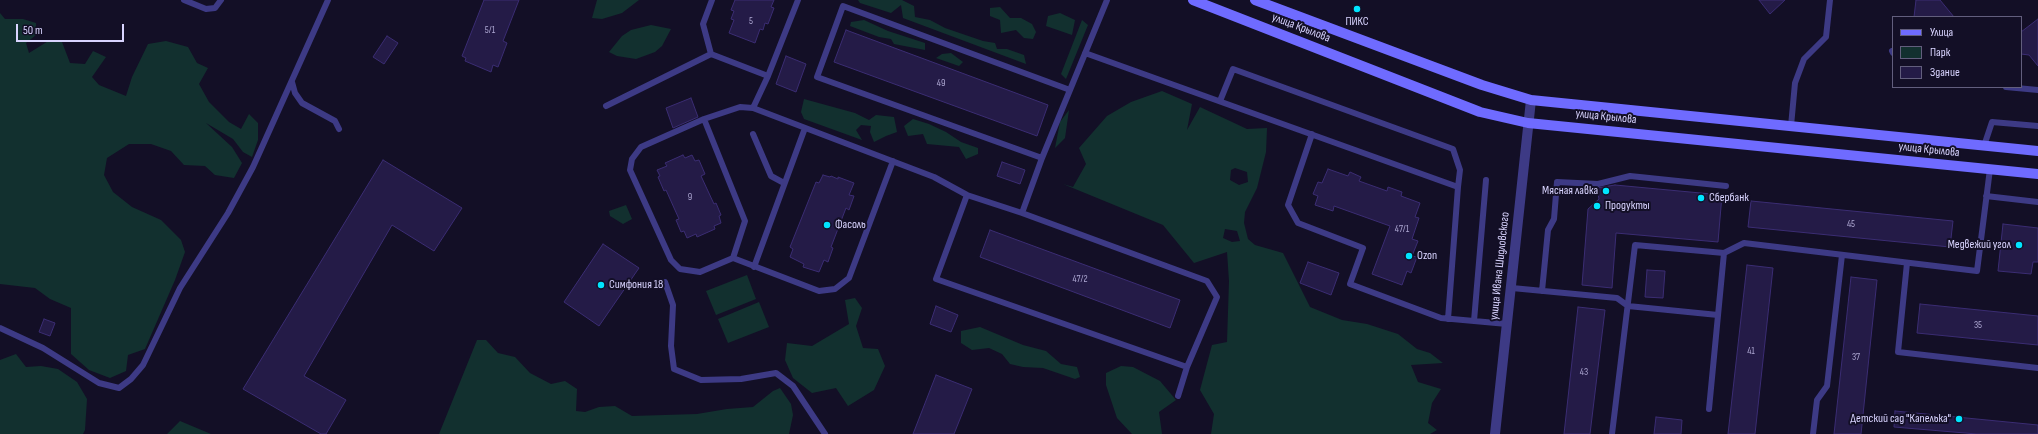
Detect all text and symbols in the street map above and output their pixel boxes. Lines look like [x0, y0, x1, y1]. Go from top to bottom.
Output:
marker: ПИКС [1352, 4, 1362, 14]
street label: улица Крылова [1270, 10, 1332, 46]
house number: 5 [749, 15, 753, 27]
place label: ПИКС [1345, 15, 1369, 29]
scale bar [18, 16, 126, 42]
legend [1892, 16, 2022, 88]
text: 50 m [23, 23, 43, 38]
house number: 5/1 [485, 24, 495, 36]
text: Улица [1930, 25, 1953, 40]
text: Парк [1930, 45, 1950, 60]
text: Здание [1930, 65, 1960, 80]
house number: 49 [937, 77, 945, 89]
street label: улица Крылова [1575, 107, 1637, 127]
street label: улица Крылова [1898, 140, 1960, 160]
place label: Мясная лавка [1542, 184, 1598, 198]
marker: Мясная лавка [1601, 186, 1611, 196]
house number: 9 [688, 191, 692, 203]
place label: Сбербанк [1709, 191, 1749, 205]
marker: Сбербанк [1696, 193, 1706, 203]
place label: Продукты [1605, 199, 1650, 213]
marker: Продукты [1592, 201, 1602, 211]
street label: улица Ивана Шидловского [1487, 211, 1513, 321]
place label: Фасоль [835, 218, 866, 232]
house number: 45 [1847, 218, 1855, 230]
marker: Фасоль [822, 220, 832, 230]
house number: 47/1 [1395, 223, 1409, 235]
place label: Медвежий угол [1948, 238, 2011, 252]
marker: Медвежий угол [2014, 240, 2024, 250]
place label: Ozon [1417, 249, 1437, 263]
marker: Ozon [1404, 251, 1414, 261]
house number: 47/2 [1072, 273, 1088, 285]
place label: Симфония 18 [609, 278, 663, 292]
marker: Симфония 18 [596, 280, 606, 290]
house number: 35 [1974, 319, 1982, 331]
house number: 41 [1747, 345, 1755, 357]
house number: 37 [1852, 351, 1860, 363]
house number: 43 [1580, 366, 1588, 378]
place label: Детский сад "Капелька" [1850, 412, 1951, 426]
marker: Детский сад "Капелька" [1954, 414, 1964, 424]

